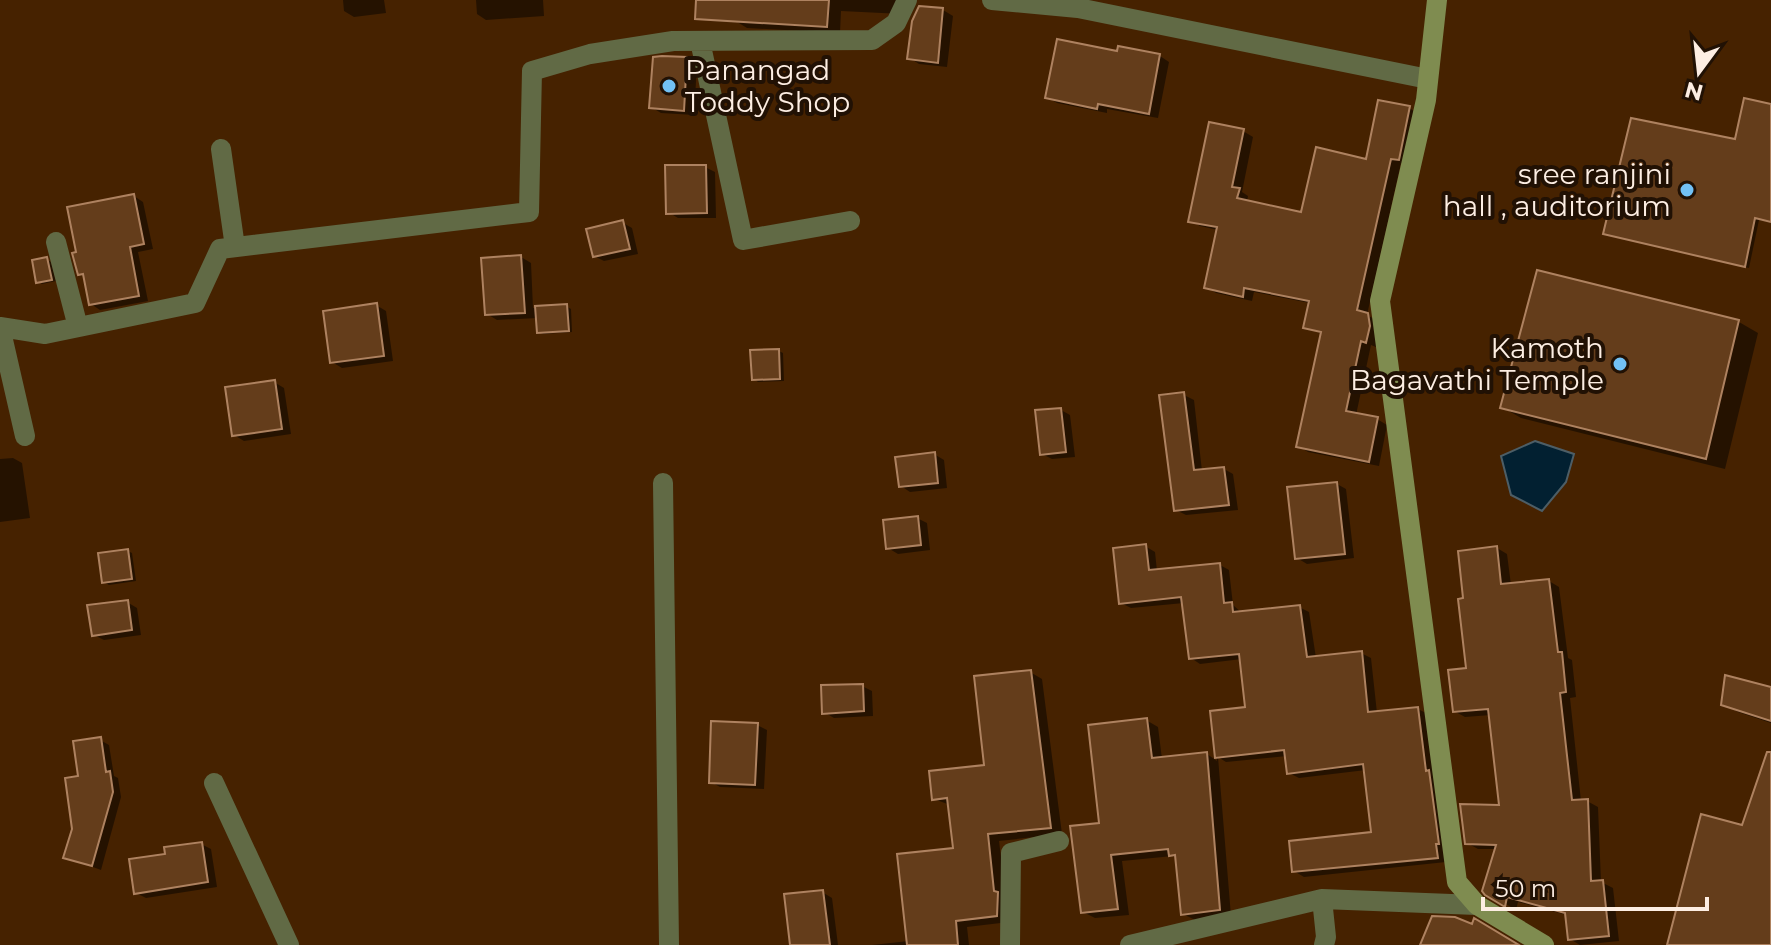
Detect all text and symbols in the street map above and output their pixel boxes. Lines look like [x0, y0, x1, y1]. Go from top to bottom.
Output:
north arrow [1659, 32, 1739, 112]
place label: Panangad Toddy Shop [685, 53, 850, 119]
text: N [1682, 75, 1706, 106]
marker: Panangad Toddy Shop [660, 77, 678, 95]
place label: sree ranjini hall , auditorium [1443, 157, 1671, 223]
marker: sree ranjini hall , auditorium [1678, 181, 1696, 199]
place label: Kamoth Bagavathi Temple [1350, 331, 1604, 397]
marker: Kamoth Bagavathi Temple [1611, 355, 1629, 373]
scale bar [1483, 861, 1707, 911]
text: 50 m [1495, 874, 1556, 903]

